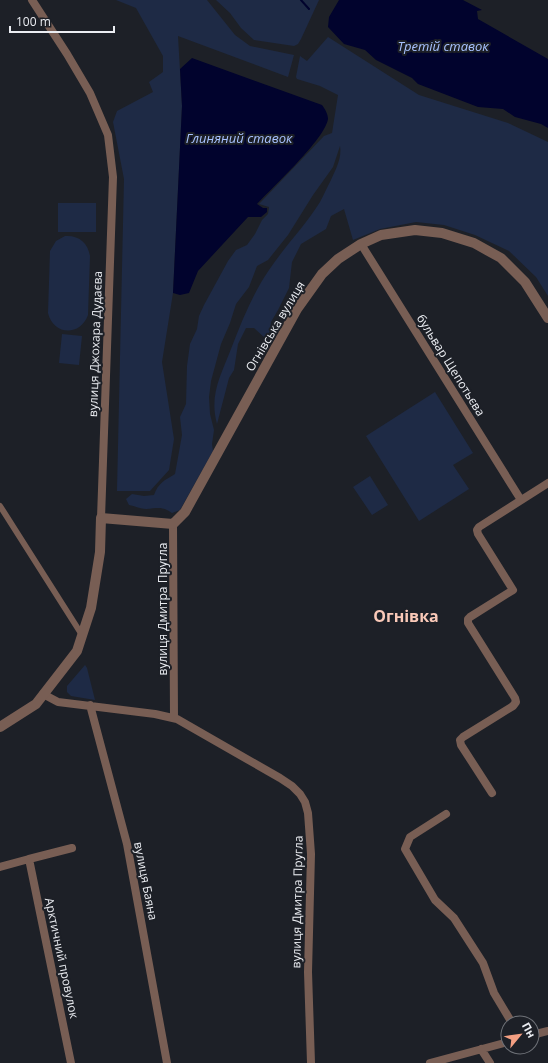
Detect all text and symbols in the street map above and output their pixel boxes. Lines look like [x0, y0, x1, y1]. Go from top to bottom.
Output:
scale bar [10, 8, 114, 34]
text: 100 m [16, 13, 51, 30]
water label: Третій ставок [397, 37, 489, 55]
water label: Глиняний ставок [186, 129, 293, 147]
street label: вулиця Джохара Дудаєва [84, 271, 106, 417]
street label: Огнівська вулиця [241, 278, 309, 374]
street label: бульвар Щепотьєва [413, 311, 489, 419]
street label: вулиця Дмитра Пругла [154, 543, 171, 675]
district label: Огнівка [373, 605, 439, 627]
street label: вулиця Дмитра Пругла [287, 835, 307, 969]
street label: вулиця Баяна [130, 840, 162, 922]
street label: Арктичний провулок [41, 896, 83, 1021]
north arrow [500, 1015, 540, 1055]
text: Пн [519, 1020, 539, 1040]

